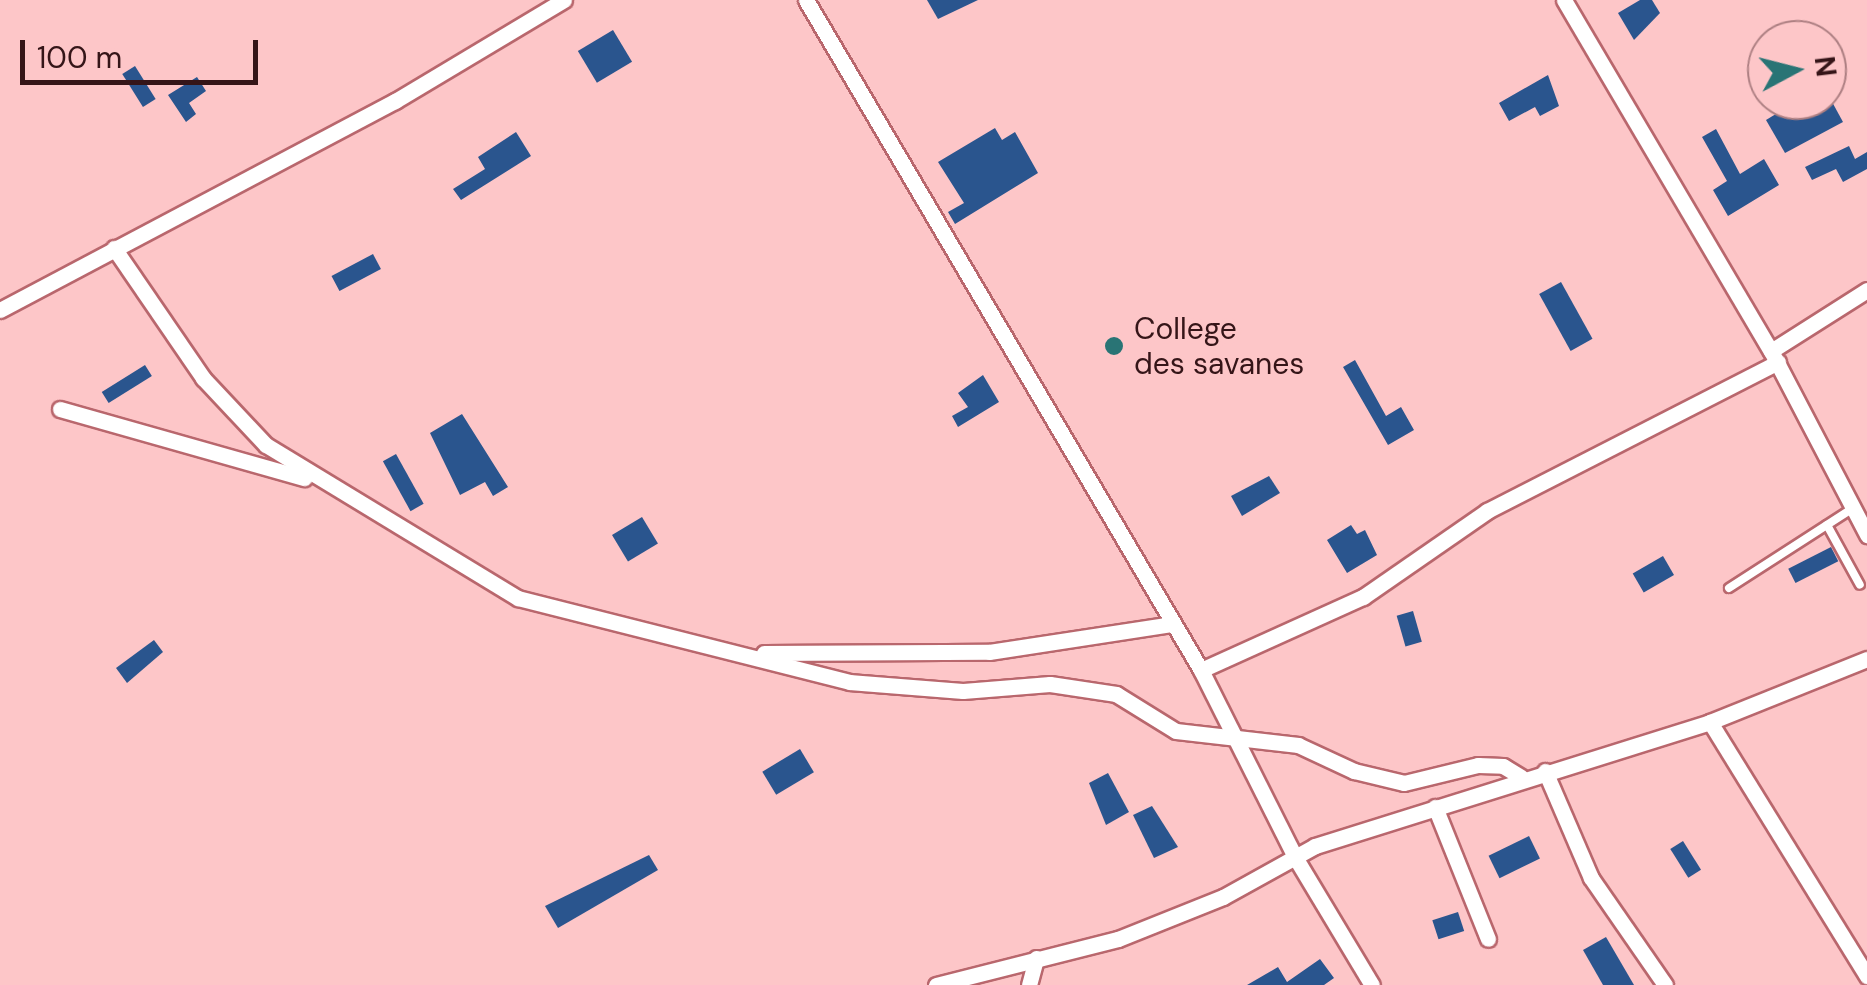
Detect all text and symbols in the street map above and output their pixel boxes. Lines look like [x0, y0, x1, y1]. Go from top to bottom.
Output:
scale bar [25, 20, 262, 82]
north arrow [1747, 20, 1847, 120]
text: 100 m [37, 38, 122, 77]
text: N [1806, 54, 1845, 79]
place label: College des savanes [1134, 311, 1304, 382]
marker: College des savanes [1103, 335, 1125, 357]

